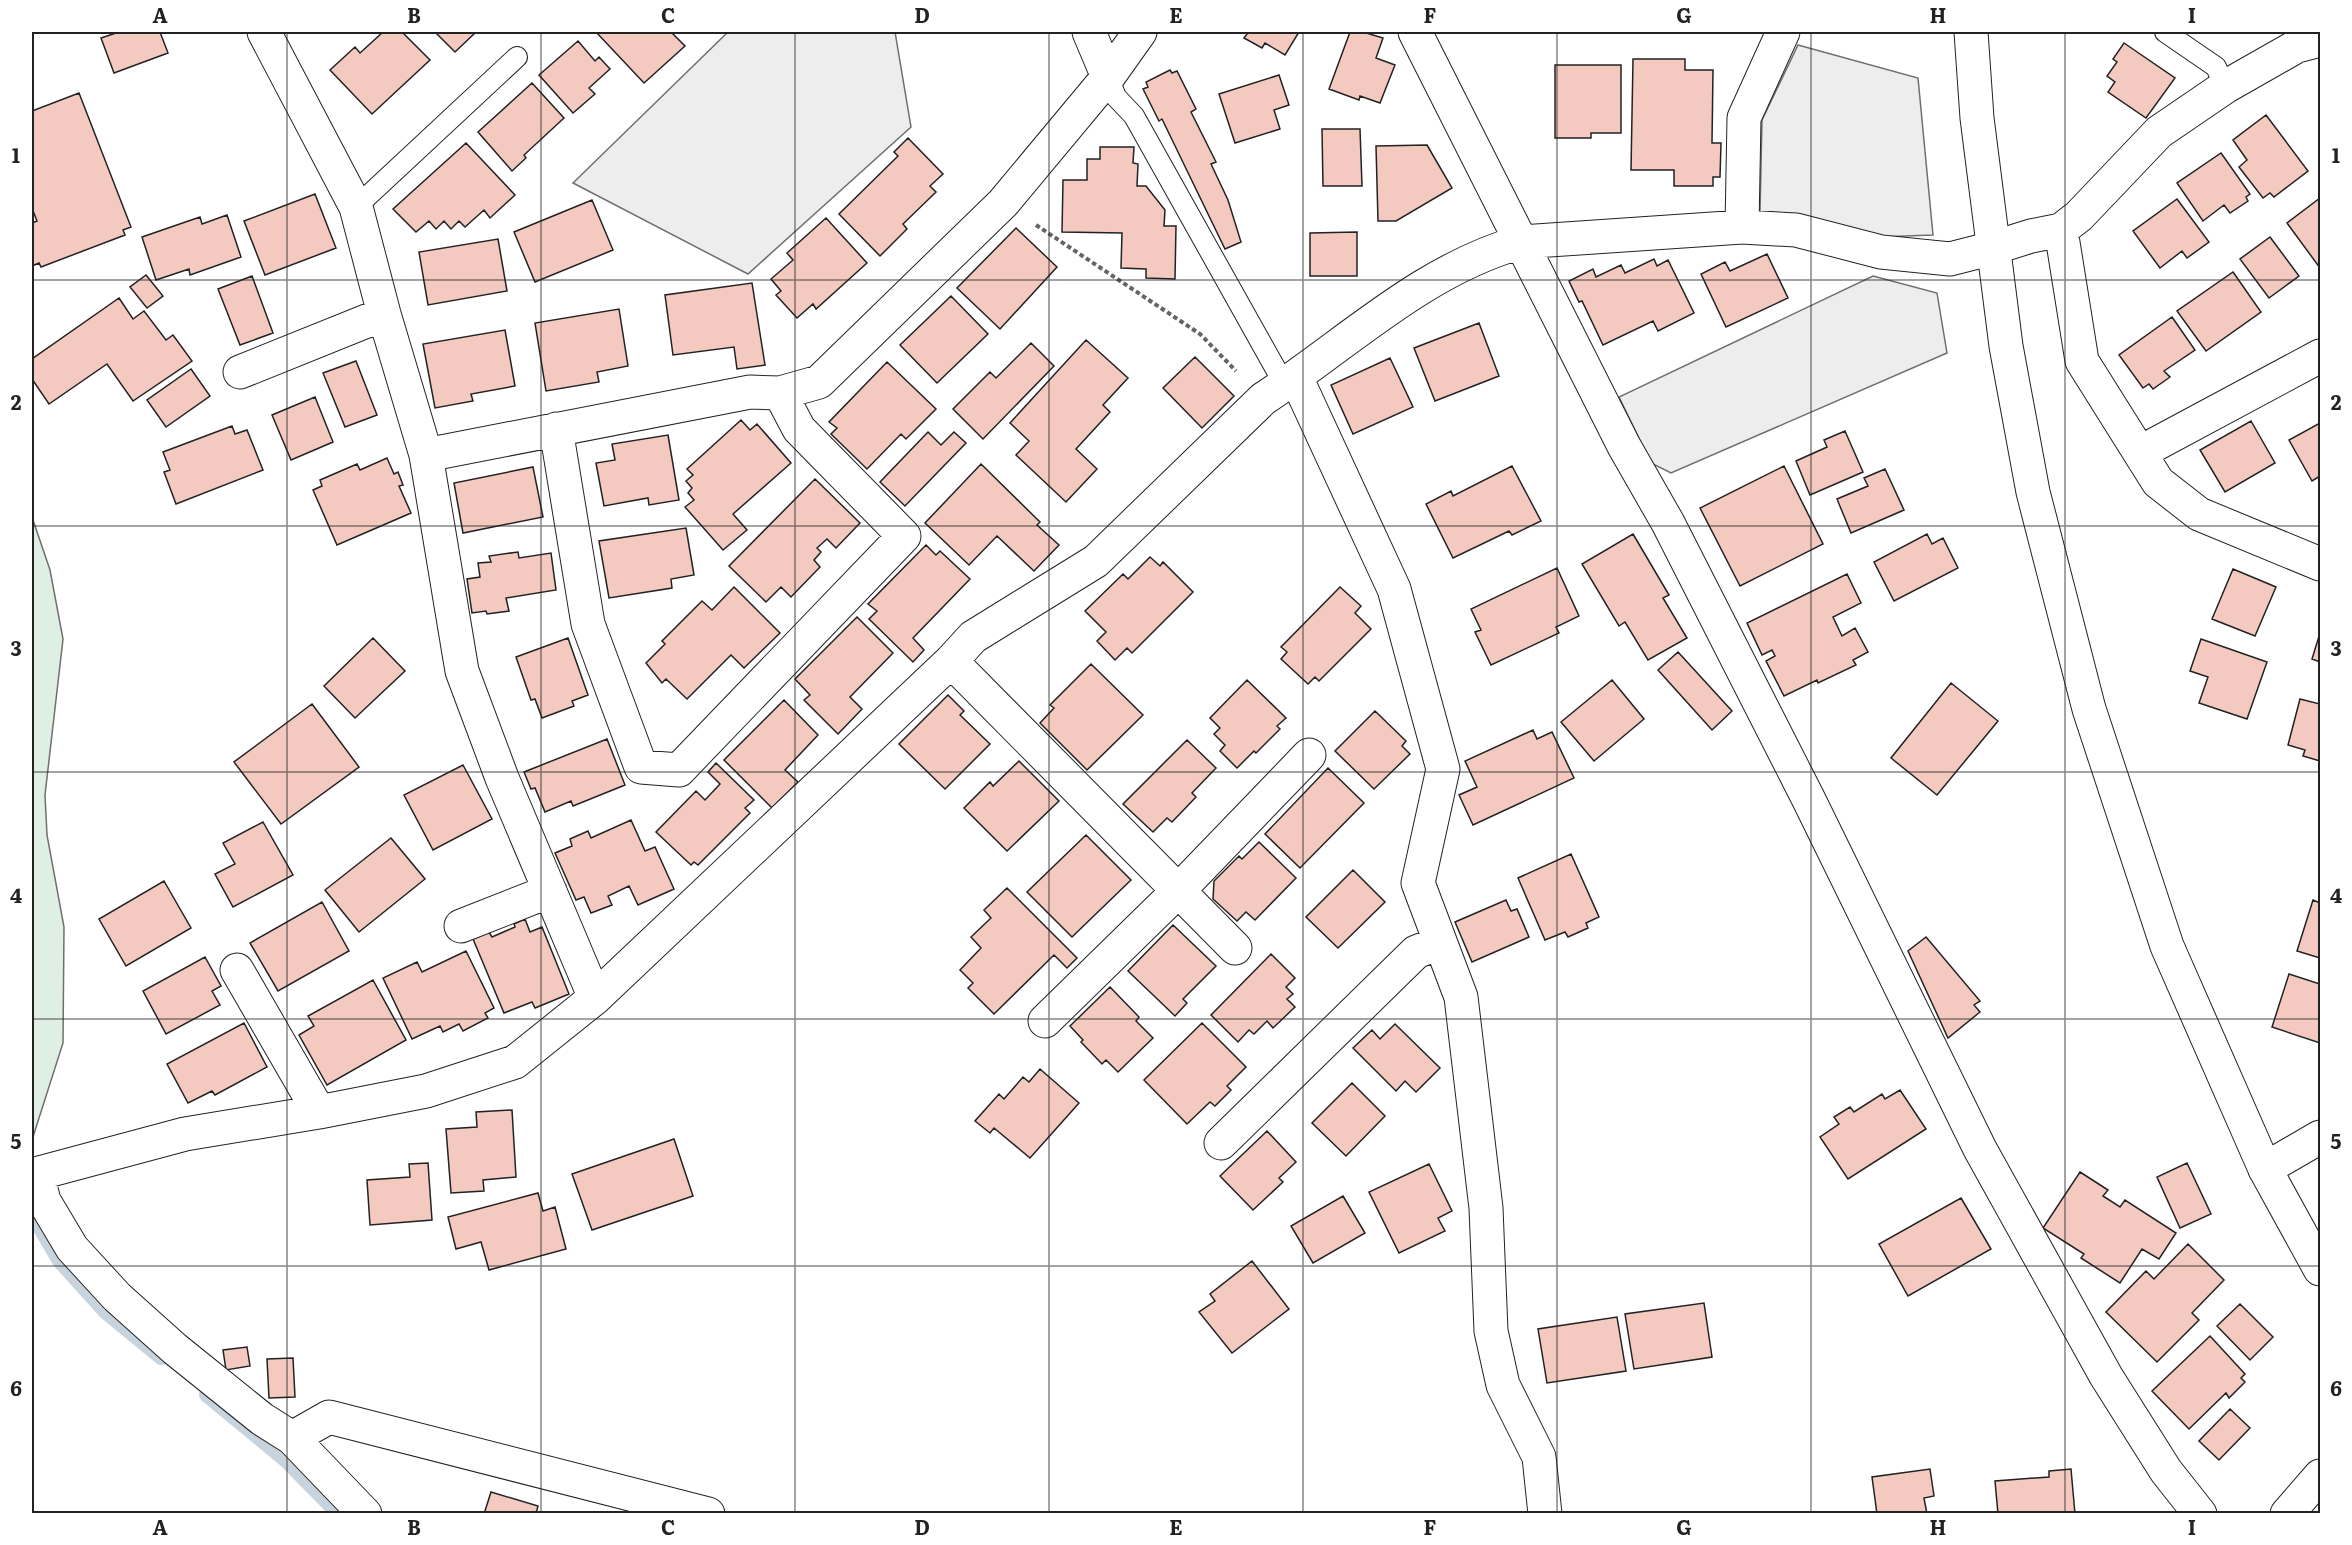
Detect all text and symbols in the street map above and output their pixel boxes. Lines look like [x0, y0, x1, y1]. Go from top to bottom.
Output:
text: A [152, 0, 168, 29]
text: B [407, 0, 421, 29]
text: C [661, 0, 675, 29]
text: D [914, 0, 930, 29]
text: E [1169, 0, 1183, 29]
text: F [1424, 0, 1437, 29]
text: G [1676, 0, 1692, 29]
text: H [1930, 0, 1946, 29]
text: I [2188, 0, 2196, 29]
text: 1 [12, 139, 20, 169]
text: 1 [2332, 139, 2340, 169]
text: 2 [11, 386, 22, 416]
text: 2 [2331, 386, 2342, 416]
text: 3 [10, 632, 22, 662]
text: 3 [2330, 632, 2342, 662]
text: 4 [10, 879, 22, 909]
text: 4 [2330, 879, 2342, 909]
text: 5 [11, 1125, 22, 1155]
text: 5 [2331, 1125, 2342, 1155]
text: 6 [10, 1372, 22, 1402]
text: 6 [2330, 1372, 2342, 1402]
text: A [152, 1511, 168, 1541]
text: B [407, 1511, 421, 1541]
text: C [661, 1511, 675, 1541]
text: D [914, 1511, 930, 1541]
text: E [1169, 1511, 1183, 1541]
text: F [1424, 1511, 1437, 1541]
text: G [1676, 1511, 1692, 1541]
text: H [1930, 1511, 1946, 1541]
text: I [2188, 1511, 2196, 1541]

